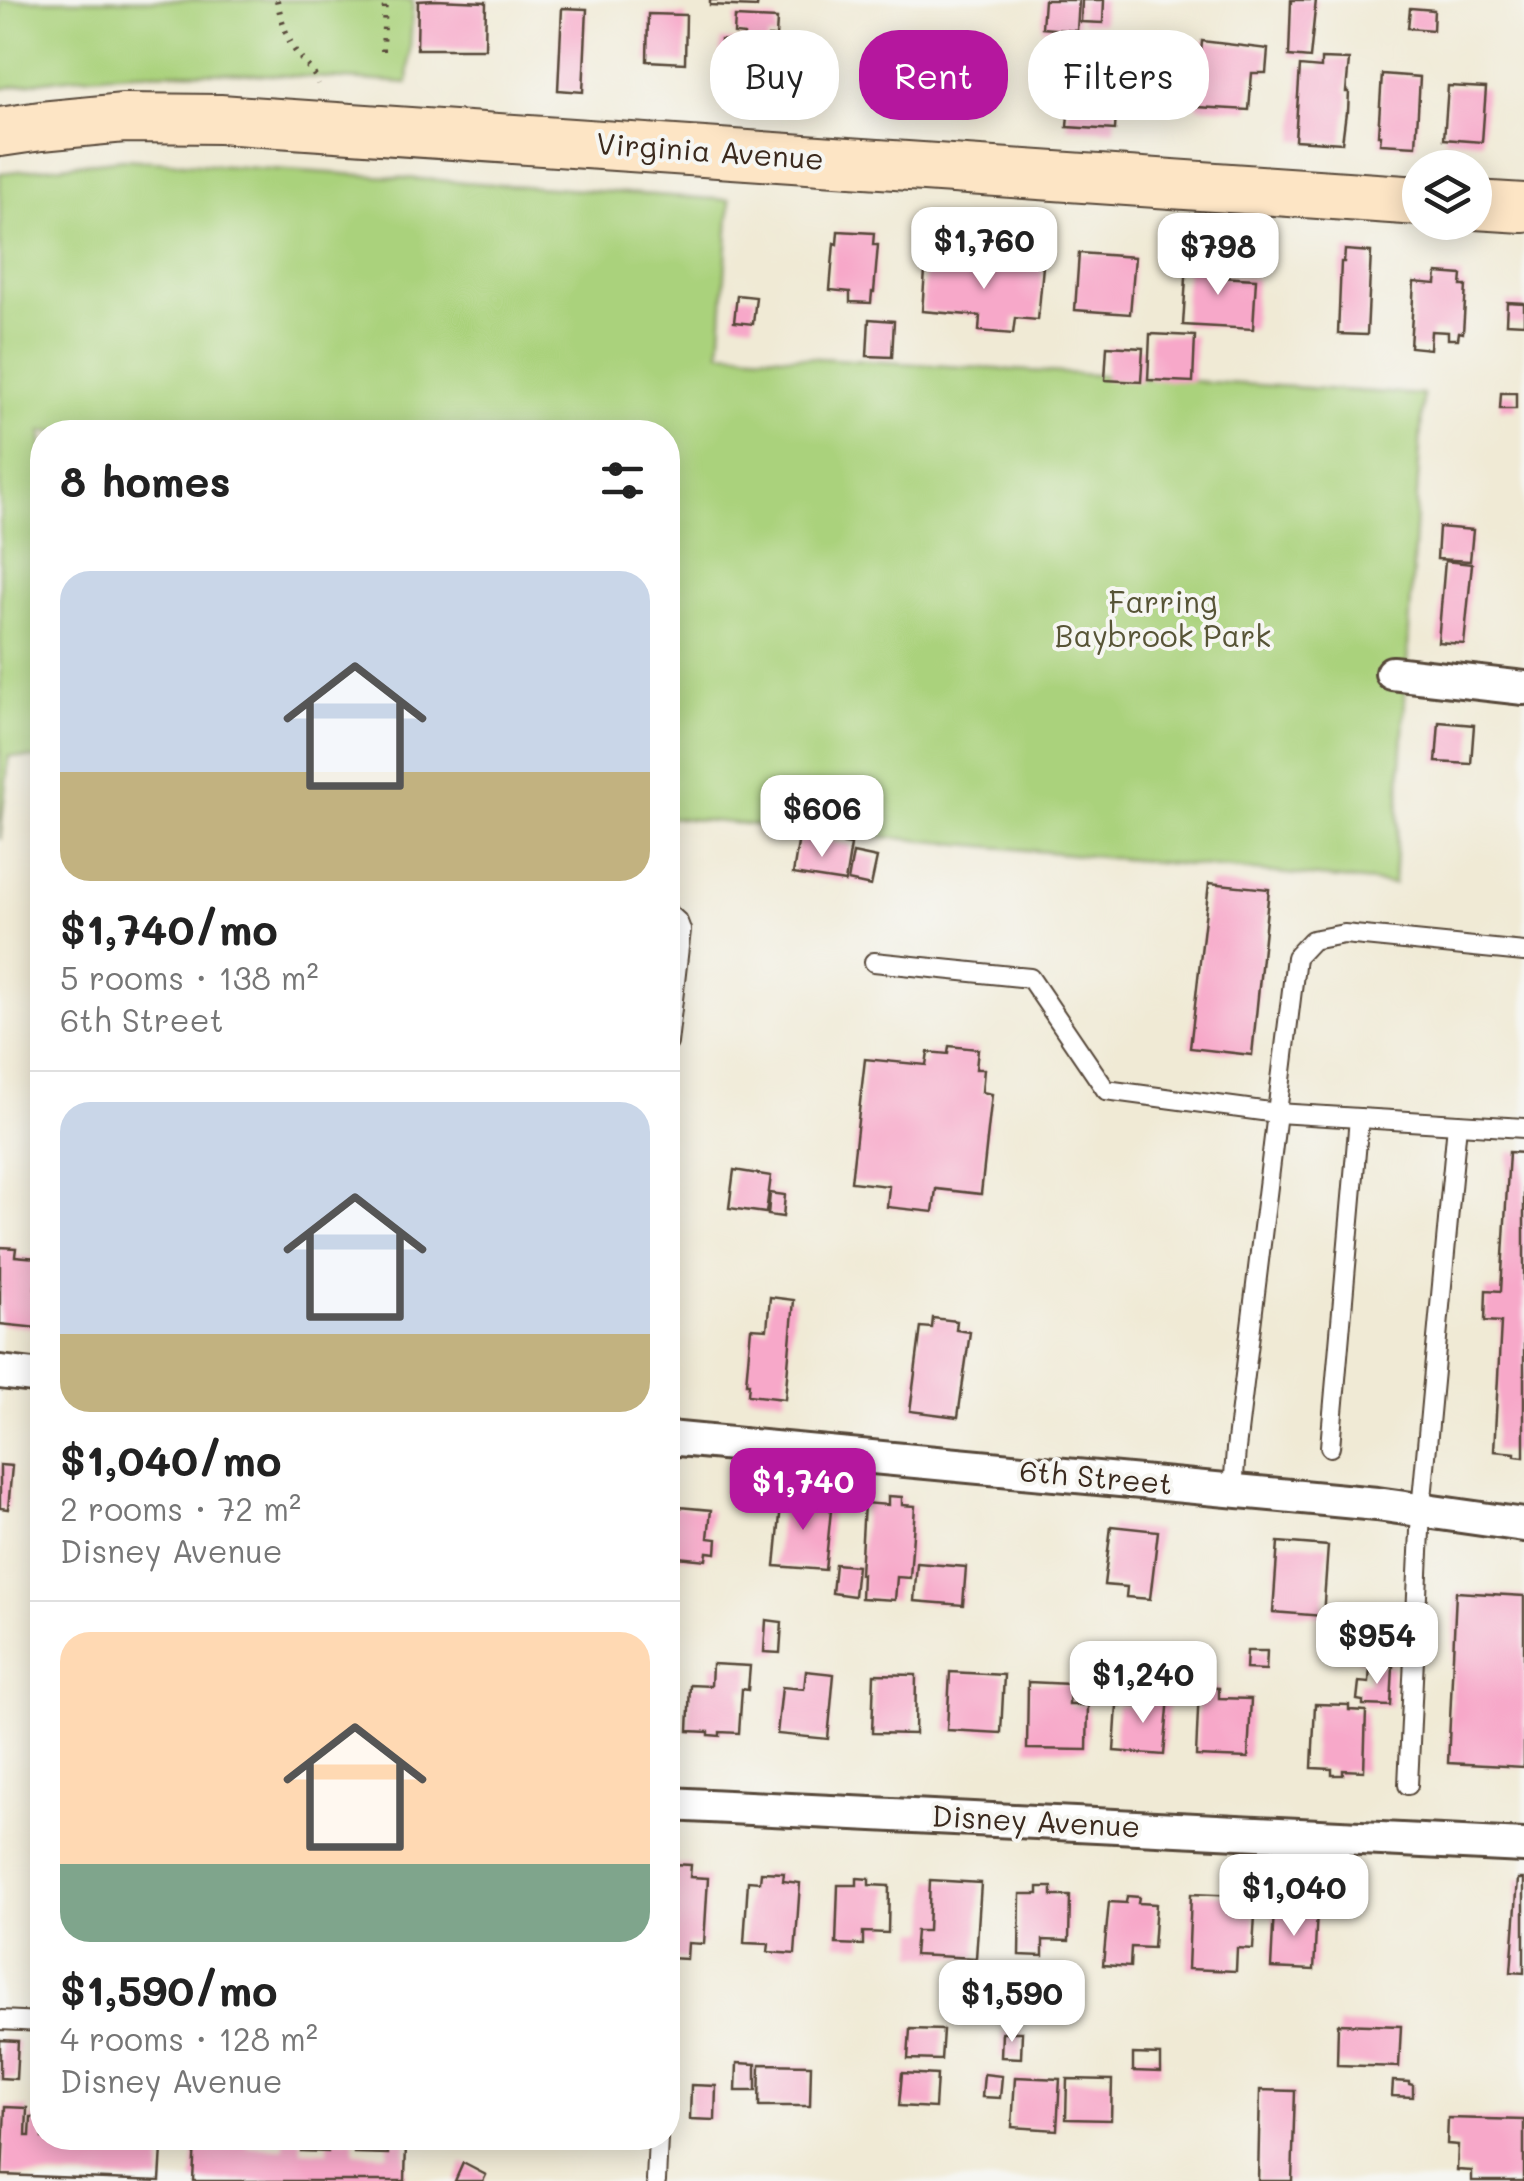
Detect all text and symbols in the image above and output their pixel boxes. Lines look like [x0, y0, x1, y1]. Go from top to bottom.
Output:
chip: Buy [710, 30, 839, 120]
chip: Rent [859, 30, 1008, 120]
chip: Filters [1028, 30, 1209, 120]
street label: Virginia Avenue [595, 122, 825, 178]
map controls [1402, 150, 1492, 240]
button: layers [1402, 150, 1492, 240]
pin: $1,760 [903, 207, 1065, 292]
pin: $798 [1159, 213, 1277, 298]
text: $1,760 [933, 218, 1035, 260]
text: $798 [1180, 224, 1256, 266]
text: 8 homes [60, 453, 231, 508]
icon: filters [595, 453, 650, 508]
park label: Farring Baybrook Park [1055, 581, 1271, 655]
icon: home [265, 636, 445, 816]
pin: $606 [763, 775, 881, 860]
text: $606 [782, 786, 862, 828]
text: $1,740/mo [60, 901, 278, 956]
text: 5 rooms · 138 m² [60, 956, 319, 998]
text: 6th Street [60, 998, 224, 1040]
icon: home [265, 1167, 445, 1347]
text: $1,040/mo [60, 1432, 281, 1487]
pin: $1,740 [722, 1448, 884, 1533]
street label: 6th Street [1018, 1449, 1174, 1503]
text: $1,740 [752, 1459, 854, 1501]
text: 2 rooms · 72 m² [60, 1487, 301, 1529]
text: Disney Avenue [60, 1529, 283, 1571]
pin: $954 [1318, 1602, 1436, 1687]
text: $954 [1338, 1613, 1416, 1655]
pin: $1,240 [1062, 1641, 1224, 1726]
text: $1,240 [1092, 1652, 1194, 1694]
icon: home [265, 1697, 445, 1877]
street label: Disney Avenue [931, 1795, 1141, 1845]
pin: $1,040 [1213, 1854, 1375, 1939]
text: $1,040 [1241, 1865, 1347, 1907]
pin: $1,590 [931, 1960, 1093, 2045]
text: $1,590/mo [60, 1962, 278, 2017]
text: $1,590 [961, 1971, 1063, 2013]
text: 4 rooms · 128 m² [60, 2017, 318, 2059]
text: Disney Avenue [60, 2059, 283, 2101]

